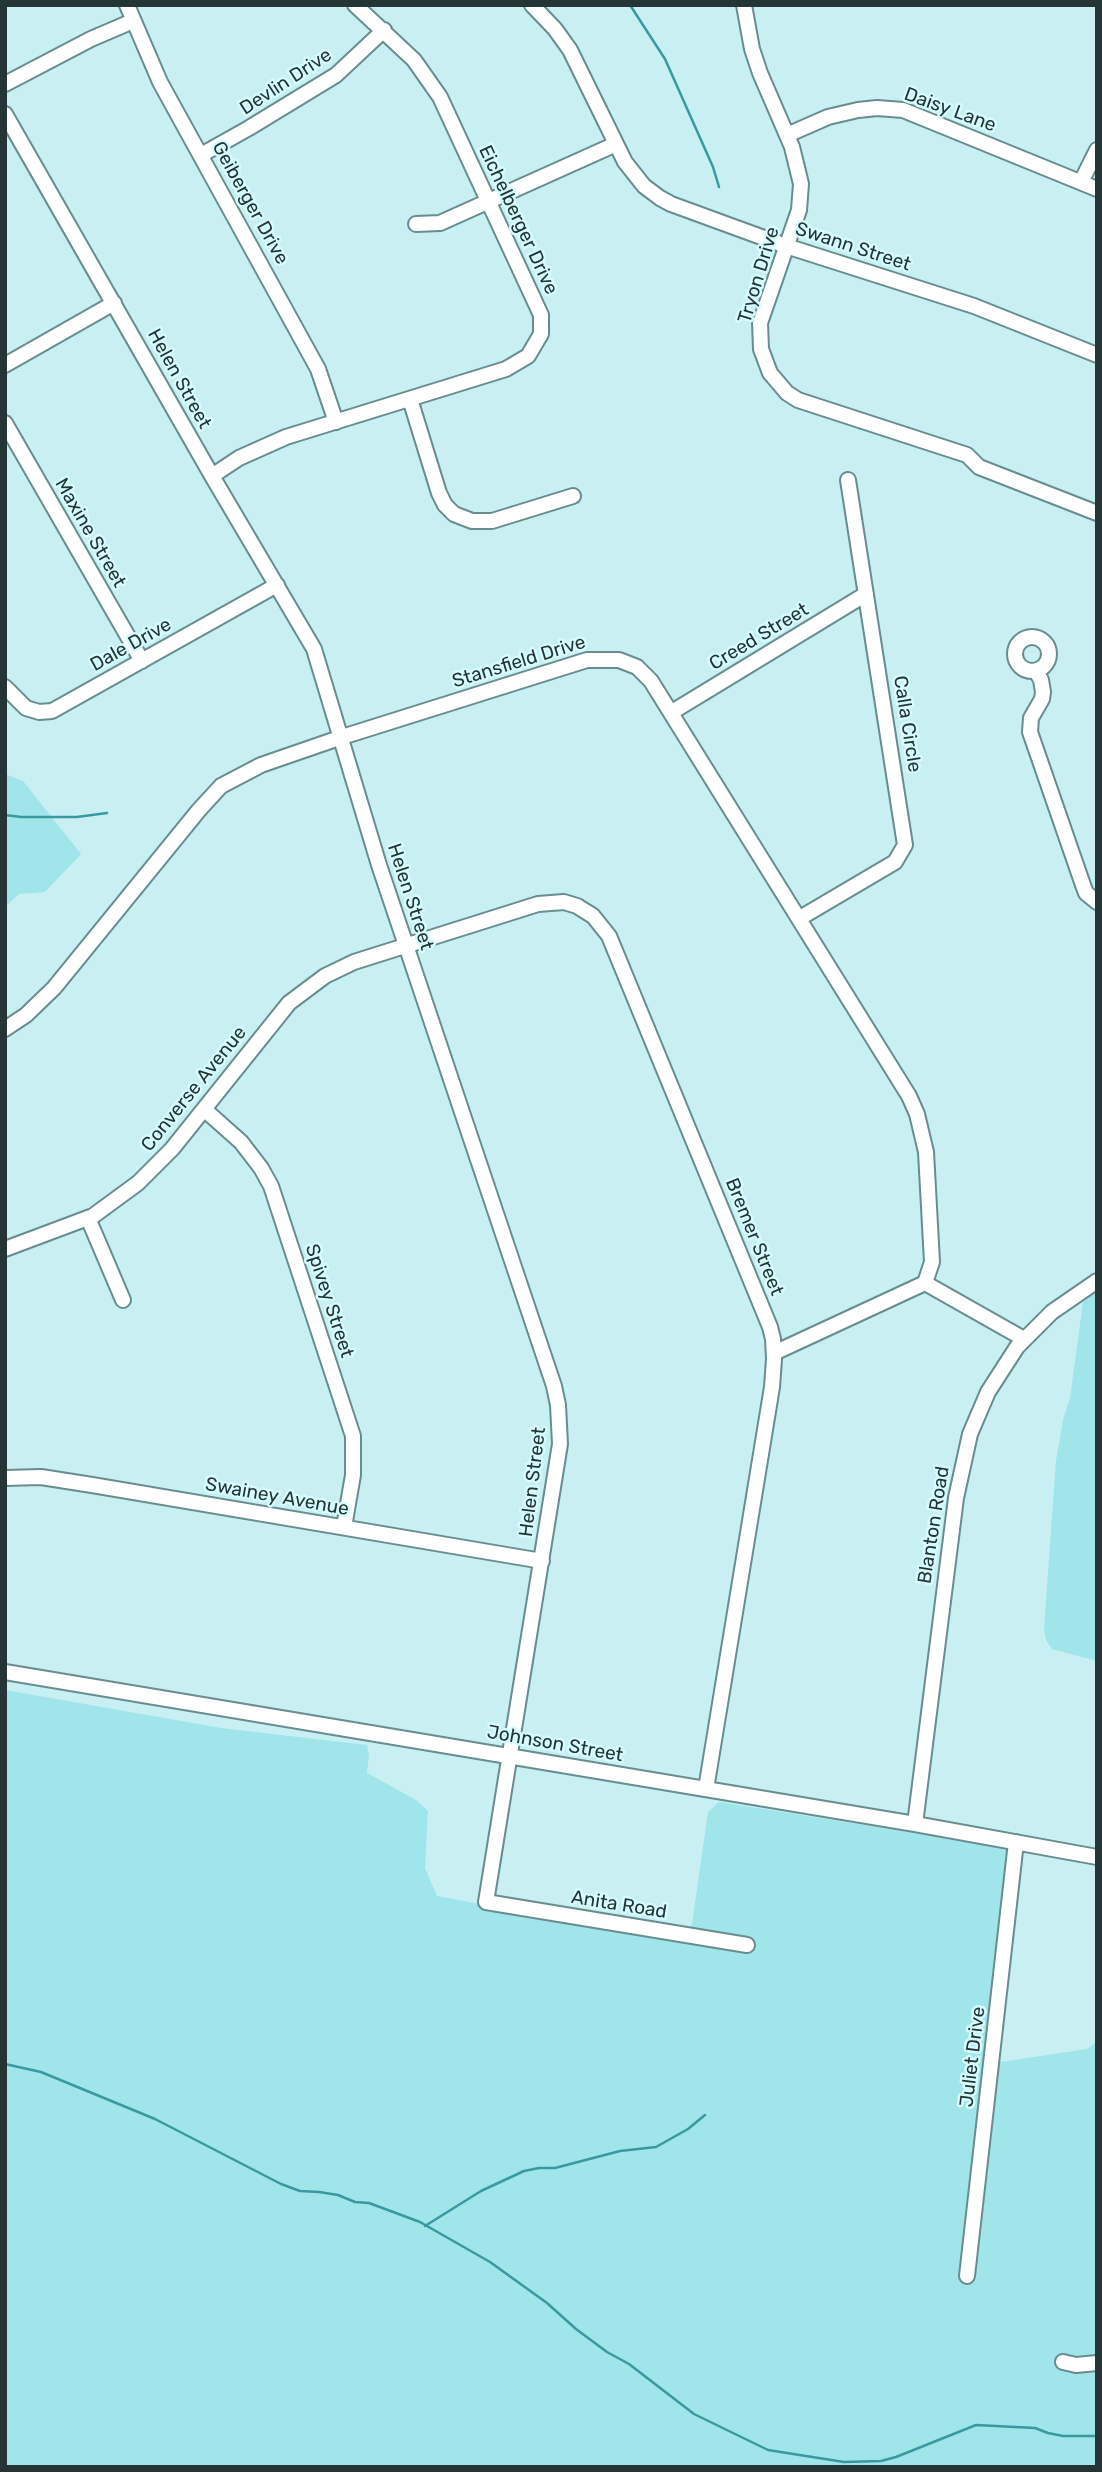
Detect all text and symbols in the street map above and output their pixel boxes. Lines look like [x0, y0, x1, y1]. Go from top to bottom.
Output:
street label: Devlin Drive [236, 44, 336, 120]
street label: Daisy Lane [901, 83, 999, 137]
street label: Geiberger Drive [207, 138, 293, 268]
street label: Eichelberger Drive [473, 142, 563, 298]
street label: Swann Street [792, 218, 914, 276]
street label: Tryon Drive [734, 224, 784, 326]
street label: Helen Street [142, 325, 216, 433]
street label: Maxine Street [50, 474, 130, 592]
street label: Creed Street [705, 598, 813, 676]
street label: Dale Drive [86, 613, 176, 677]
street label: Stansfield Drive [450, 631, 588, 693]
street label: Calla Circle [888, 674, 926, 774]
street label: Helen Street [382, 841, 438, 953]
street label: Converse Avenue [137, 1022, 251, 1156]
street label: Bremer Street [720, 1175, 788, 1299]
street label: Spivey Street [300, 1241, 358, 1361]
street label: Helen Street [515, 1426, 551, 1538]
street label: Blanton Road [913, 1465, 955, 1585]
street label: Swainey Avenue [203, 1473, 351, 1521]
street label: Johnson Street [485, 1721, 625, 1767]
street label: Anita Road [570, 1886, 668, 1924]
street label: Juliet Drive [956, 2005, 990, 2109]

